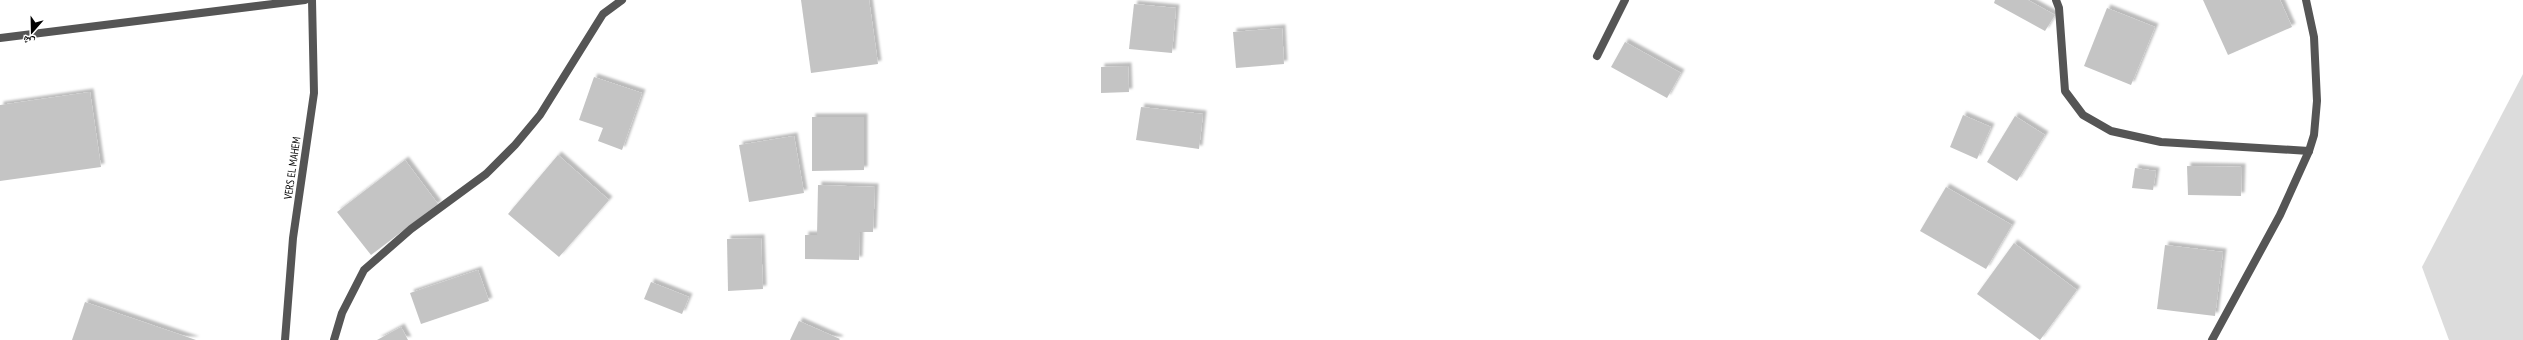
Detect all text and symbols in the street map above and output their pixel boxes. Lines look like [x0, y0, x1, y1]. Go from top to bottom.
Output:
north arrow [12, 12, 52, 52]
text: ش [20, 32, 37, 50]
street label: VERS EL MAHEM [281, 136, 303, 201]

